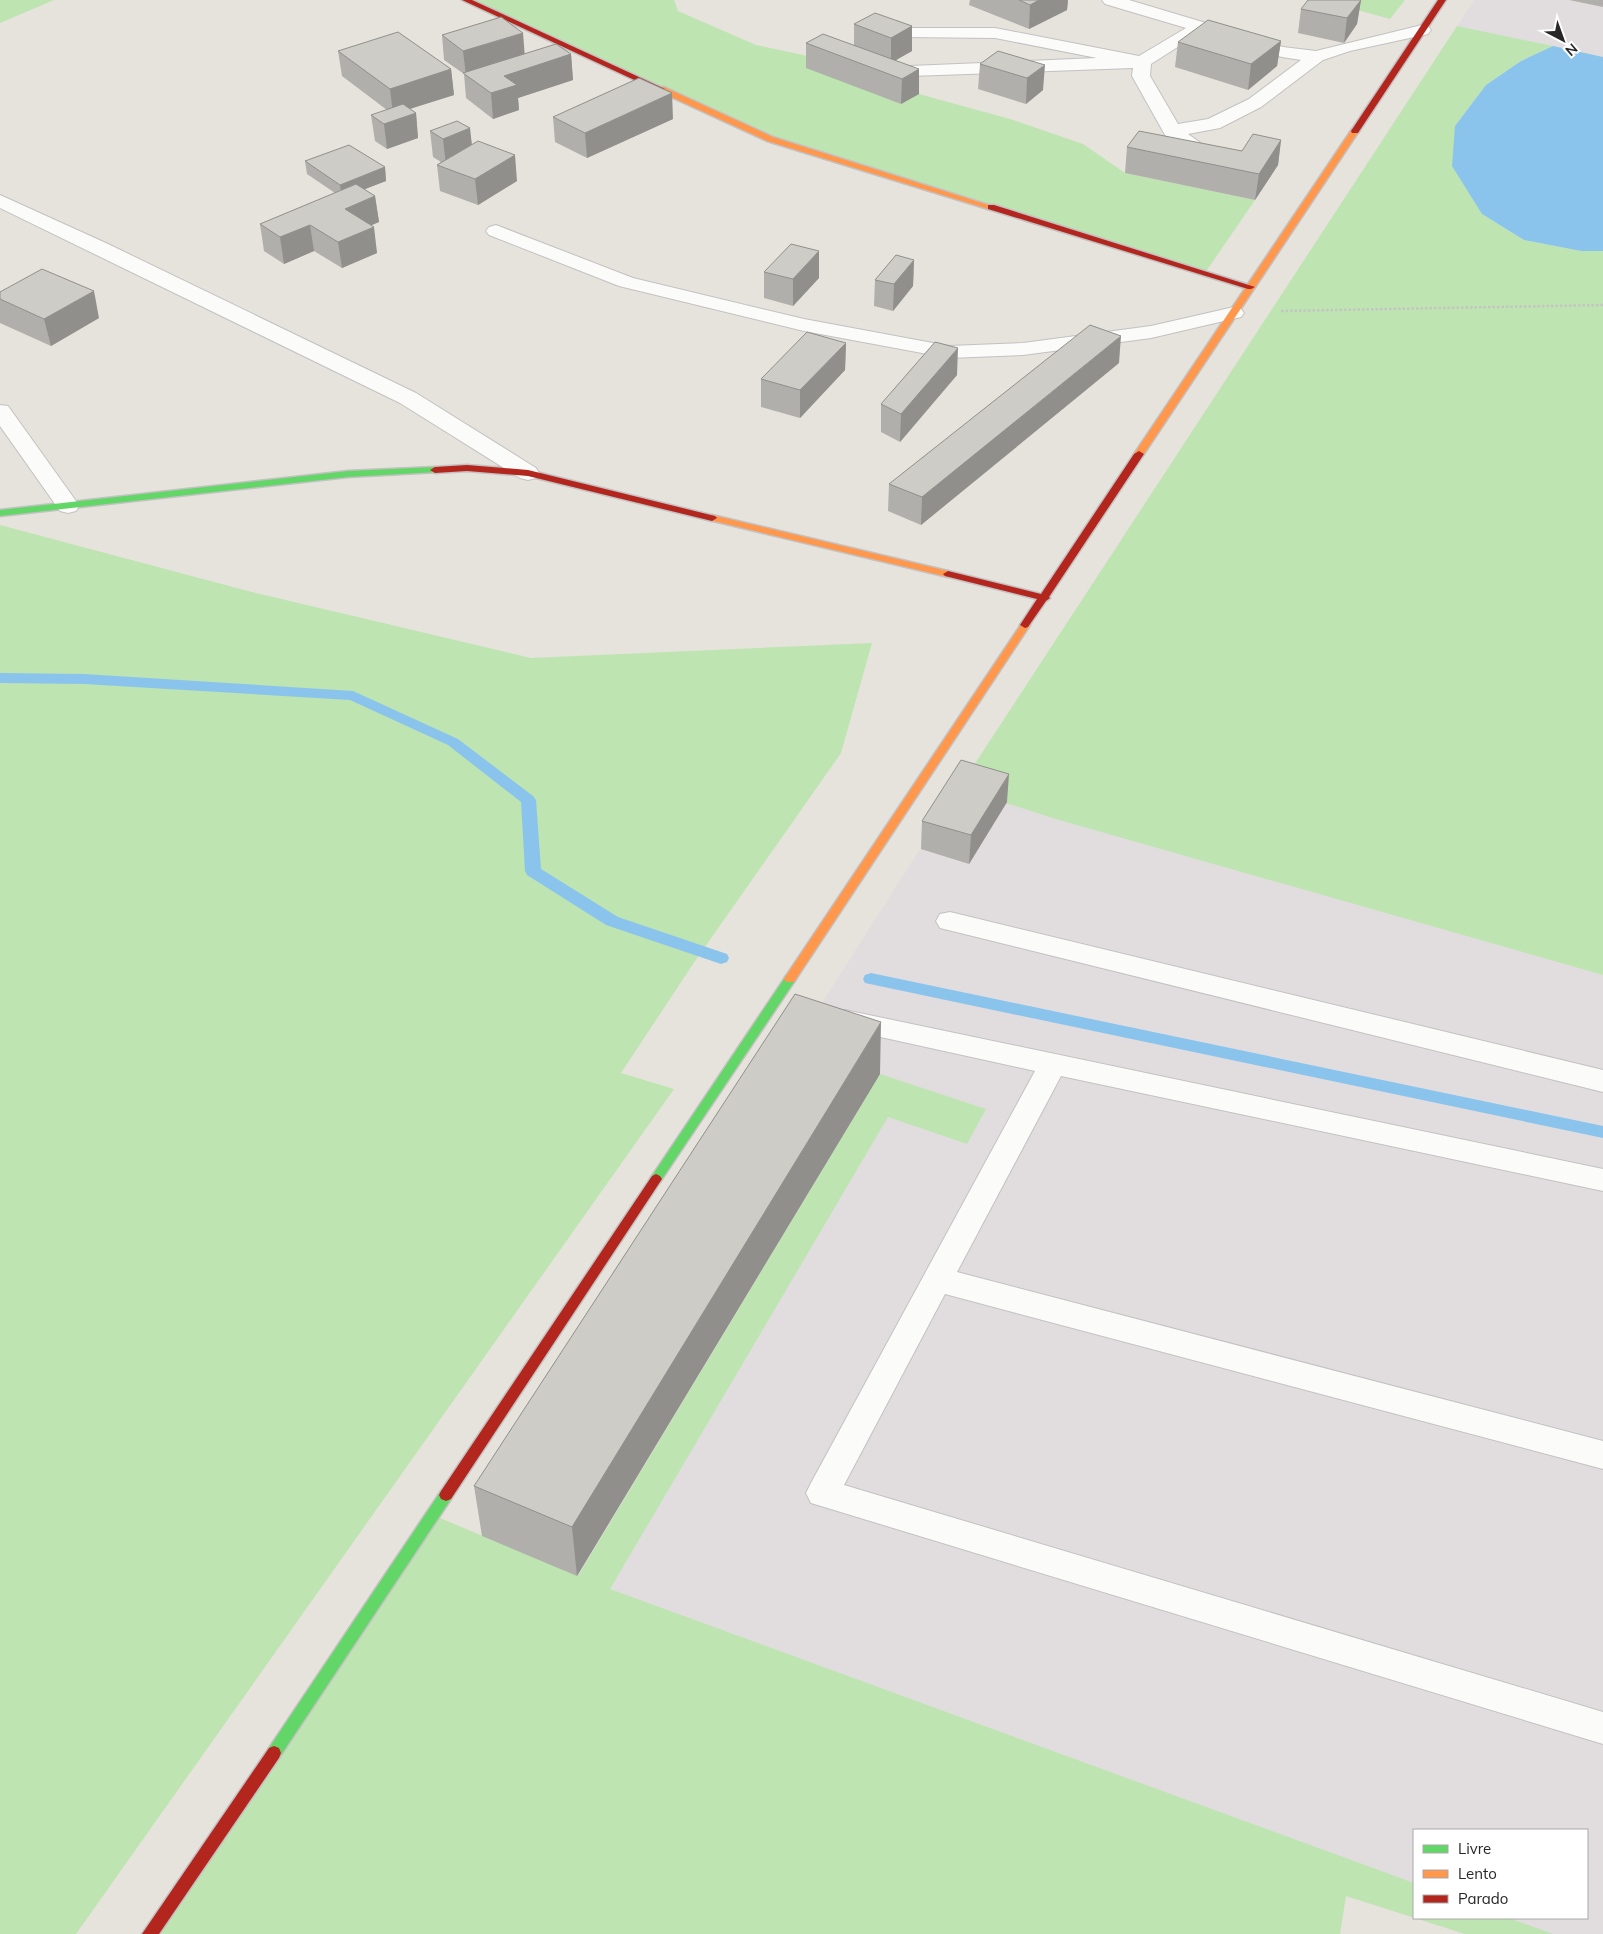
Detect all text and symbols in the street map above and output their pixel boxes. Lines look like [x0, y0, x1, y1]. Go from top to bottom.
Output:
north arrow [1538, 15, 1588, 65]
text: N [1562, 40, 1581, 60]
legend [1413, 1829, 1588, 1919]
text: Livre [1458, 1839, 1491, 1858]
text: Lento [1458, 1864, 1497, 1883]
text: Parado [1458, 1889, 1508, 1908]

